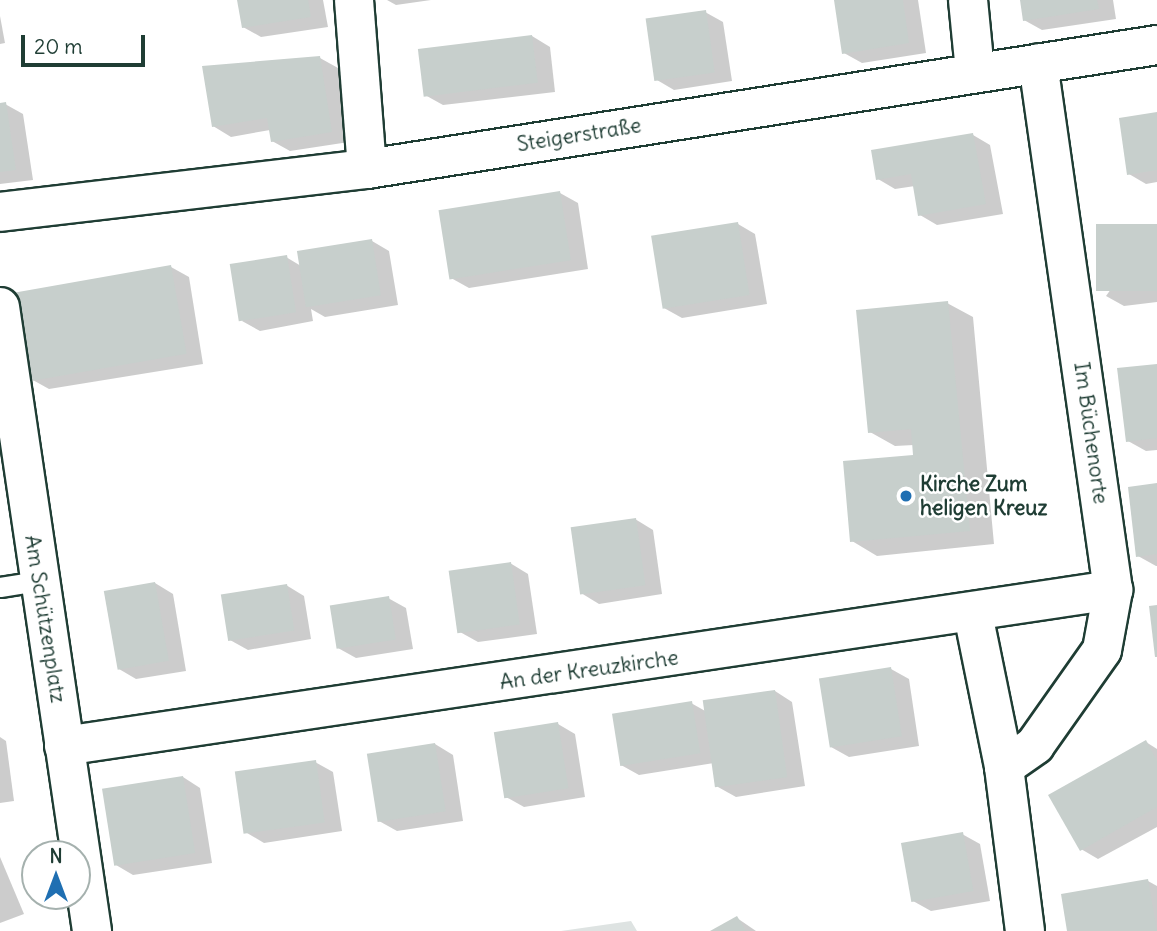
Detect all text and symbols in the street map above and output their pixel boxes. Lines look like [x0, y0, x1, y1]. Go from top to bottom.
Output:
scale bar [24, 21, 149, 65]
text: 20 m [34, 33, 83, 60]
street label: Steigerstraße [515, 113, 643, 157]
street label: Im Büchenorte [1069, 360, 1113, 506]
place label: Kirche Zum heligen Kreuz [920, 471, 1048, 521]
marker: Kirche Zum heligen Kreuz [898, 488, 914, 504]
street label: Am Schützenplatz [19, 533, 71, 705]
street label: An der Kreuzkirche [498, 645, 680, 695]
north arrow [21, 840, 91, 910]
text: N [49, 844, 63, 868]

